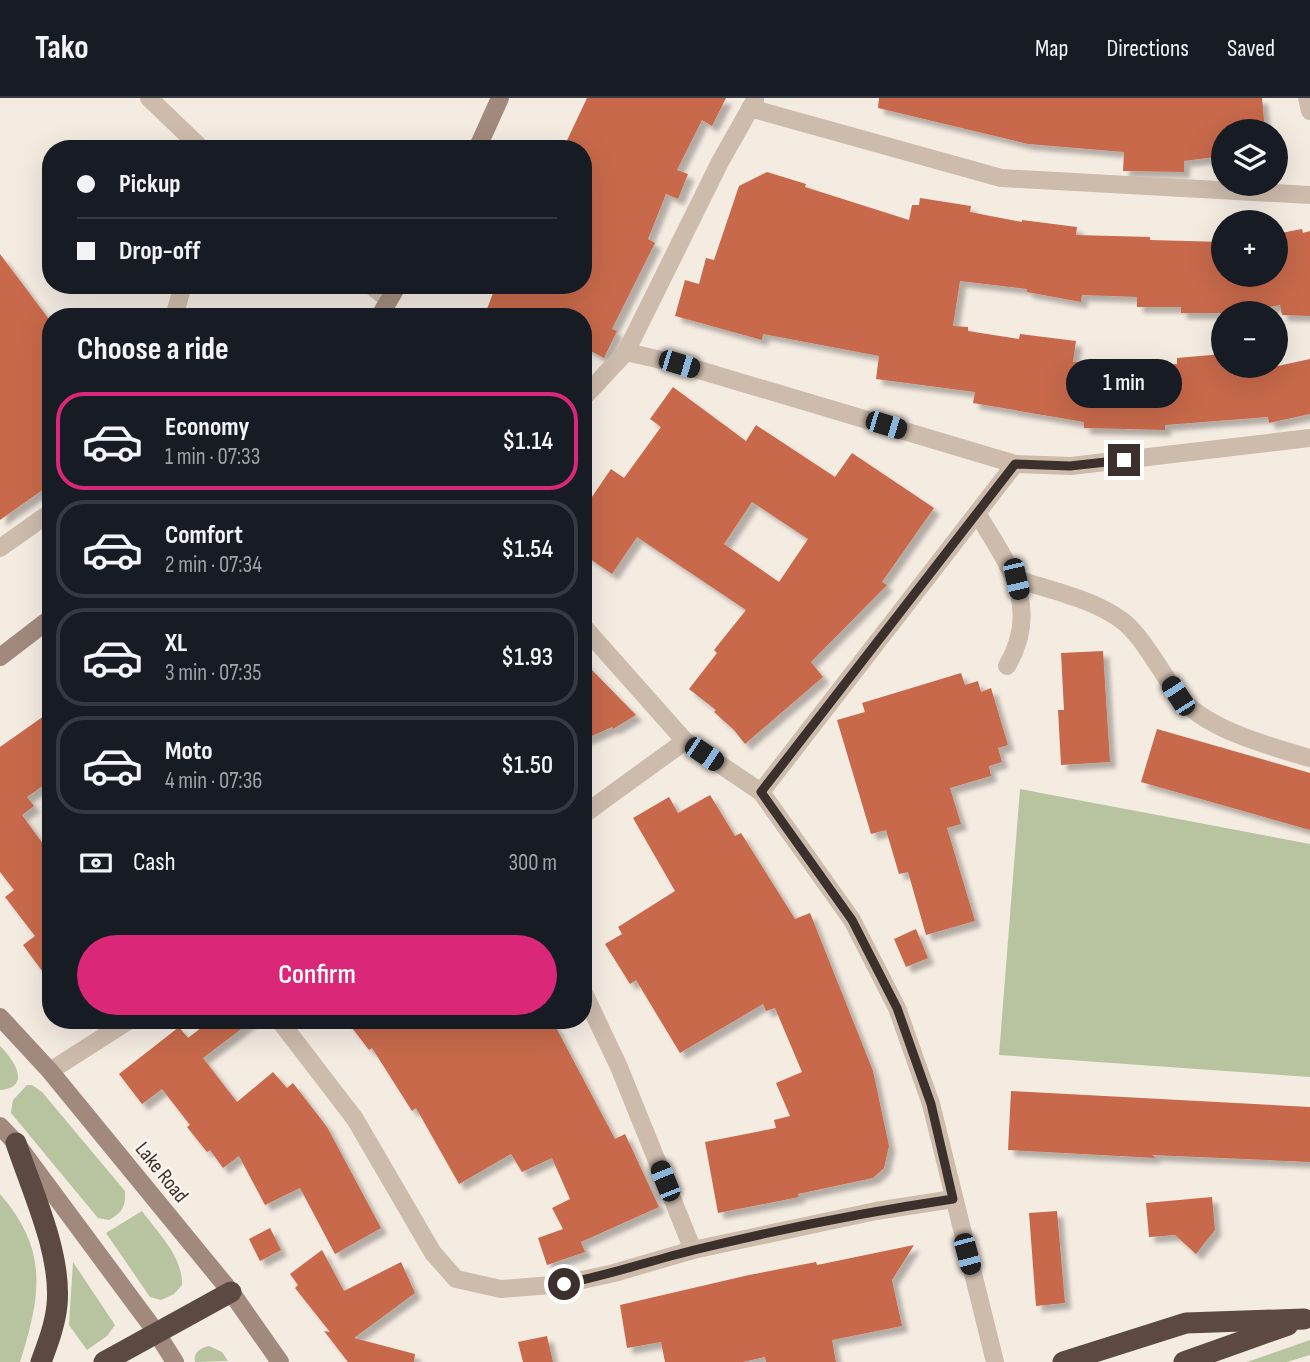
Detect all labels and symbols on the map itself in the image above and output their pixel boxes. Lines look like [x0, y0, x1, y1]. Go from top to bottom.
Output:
car [656, 348, 703, 380]
callout: 1 min [1066, 358, 1182, 408]
car [863, 409, 910, 441]
route end [1108, 444, 1140, 476]
car [1002, 556, 1031, 602]
car [1158, 673, 1199, 719]
car [681, 734, 728, 774]
street label: Lake Road [130, 1137, 193, 1208]
car [648, 1158, 683, 1204]
car [952, 1231, 983, 1277]
route start [548, 1268, 580, 1300]

